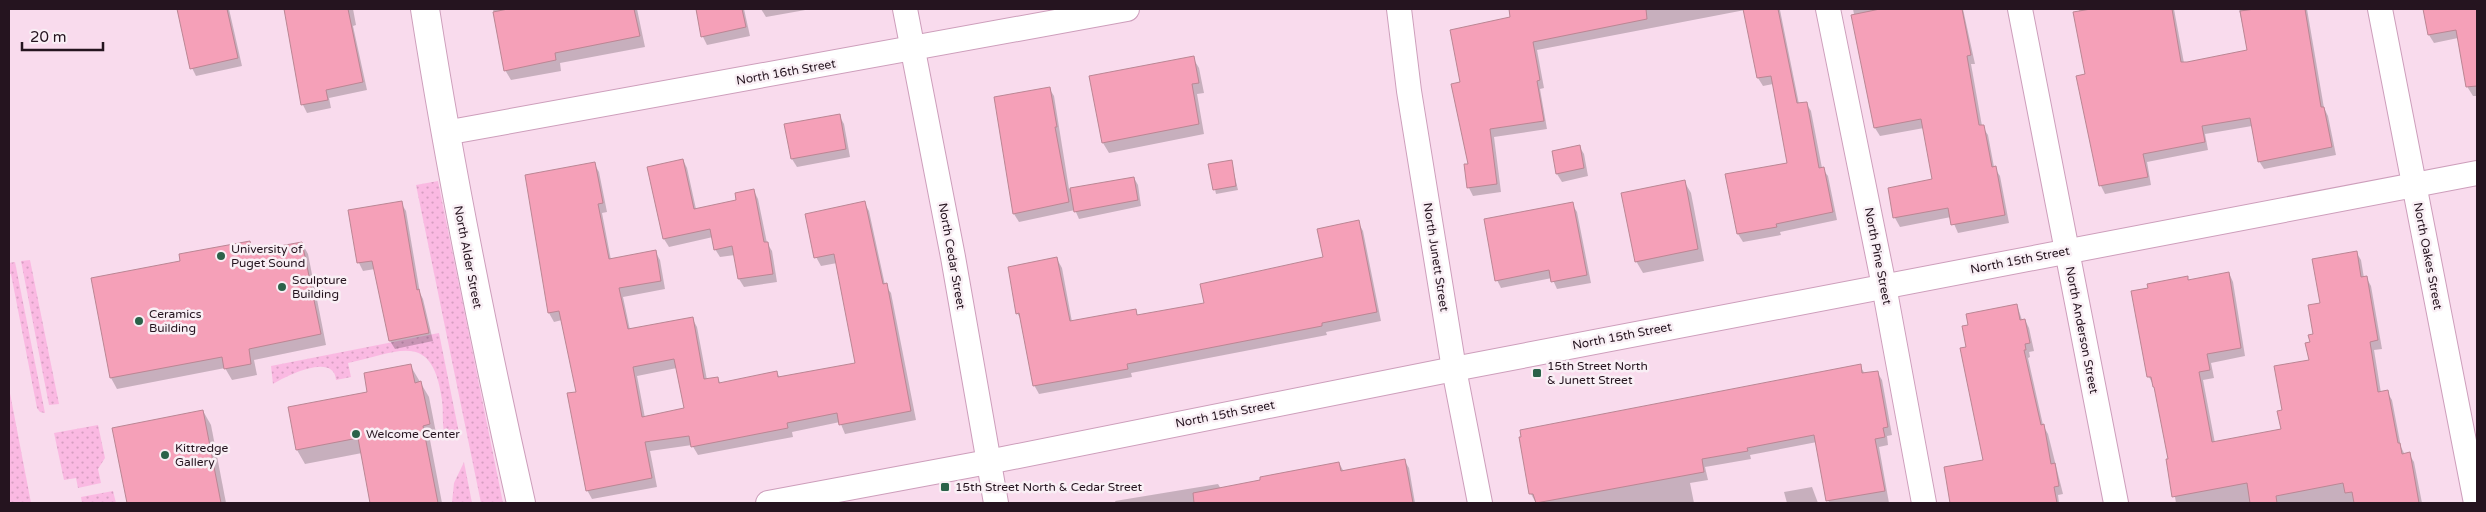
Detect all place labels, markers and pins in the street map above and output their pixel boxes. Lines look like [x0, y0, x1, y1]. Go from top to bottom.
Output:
place label: University of Puget Sound [231, 242, 305, 270]
marker: University of Puget Sound [215, 250, 227, 262]
place label: Sculpture Building [292, 273, 347, 301]
marker: Sculpture Building [276, 281, 288, 293]
place label: Ceramics Building [149, 307, 202, 335]
marker: Ceramics Building [133, 315, 145, 327]
place label: 15th Street North & Junett Street [1547, 359, 1648, 387]
marker: 15th Street North & Junett Street [1531, 367, 1543, 379]
place label: Welcome Center [366, 427, 460, 441]
marker: Welcome Center [350, 428, 362, 440]
place label: Kittredge Gallery [175, 441, 229, 469]
marker: Kittredge Gallery [159, 449, 171, 461]
place label: 15th Street North & Cedar Street [955, 480, 1142, 494]
marker: 15th Street North & Cedar Street [939, 481, 951, 493]

